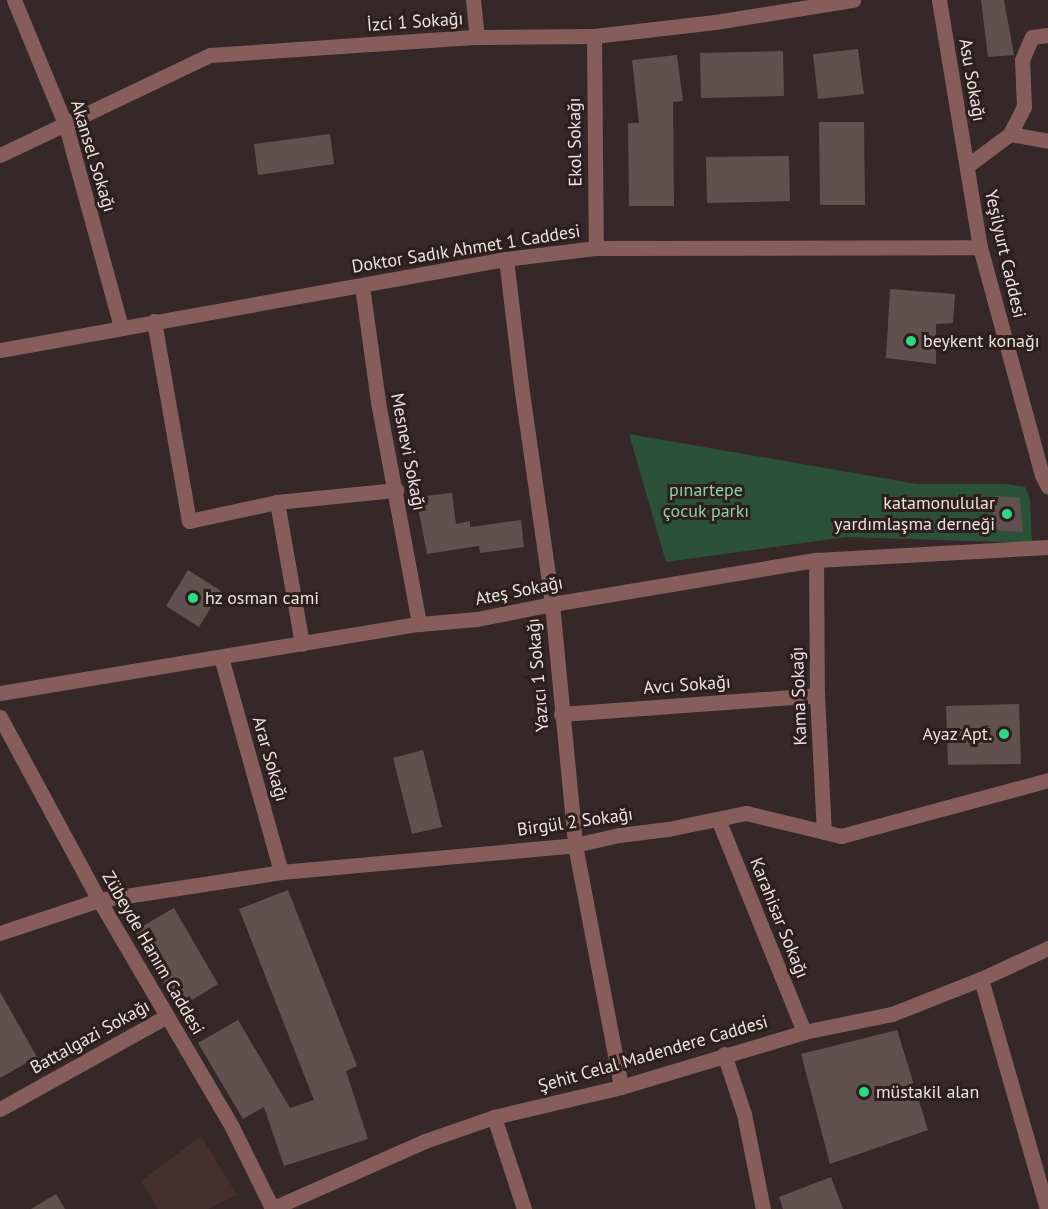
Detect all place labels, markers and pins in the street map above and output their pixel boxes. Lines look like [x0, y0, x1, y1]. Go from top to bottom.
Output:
place label: beykent konağı [923, 330, 1039, 352]
marker: beykent konağı [904, 334, 918, 348]
place label: katamonulular yardımlaşma derneği [834, 493, 995, 536]
marker: katamonulular yardımlaşma derneği [1000, 507, 1014, 521]
place label: hz osman cami [205, 587, 320, 609]
marker: hz osman cami [186, 591, 200, 605]
place label: Ayaz Apt. [921, 723, 992, 745]
marker: Ayaz Apt. [997, 727, 1011, 741]
place label: müstakil alan [876, 1081, 979, 1103]
marker: müstakil alan [857, 1085, 871, 1099]

